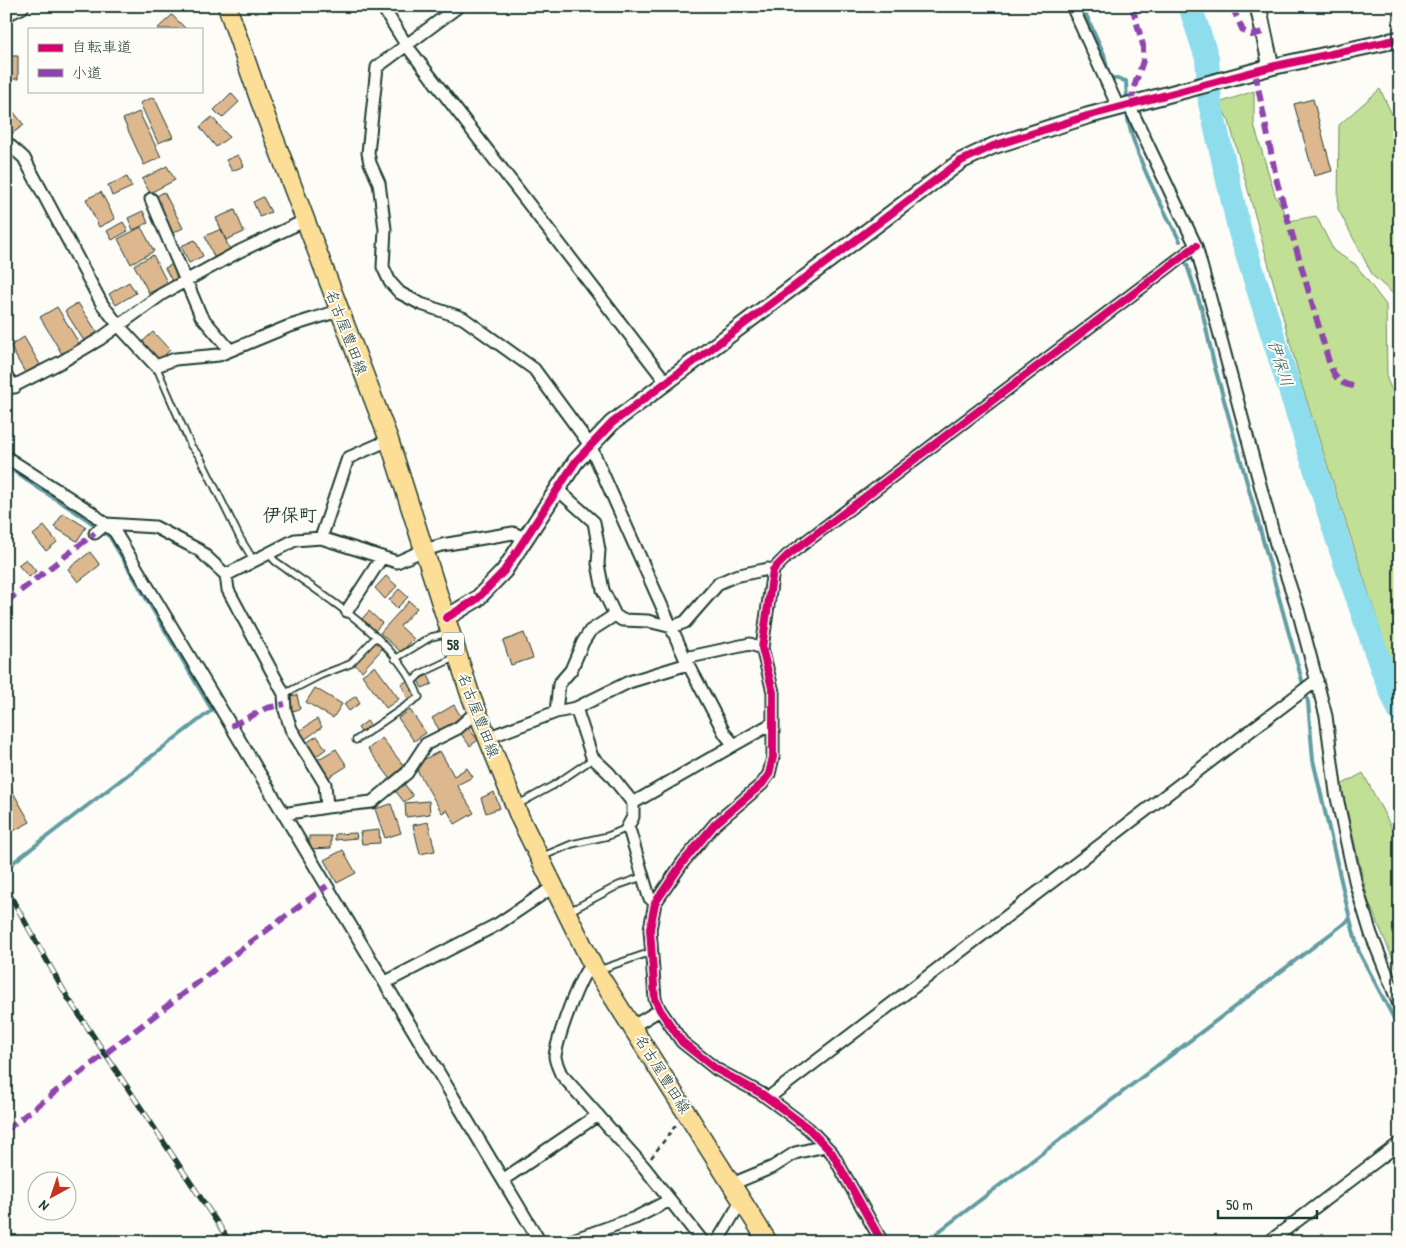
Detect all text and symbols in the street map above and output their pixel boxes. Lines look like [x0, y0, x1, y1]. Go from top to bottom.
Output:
legend [28, 28, 202, 92]
text: 自転車道 [72, 36, 132, 57]
text: 小道 [72, 62, 102, 83]
street label: 名古屋豊田線 [321, 286, 373, 378]
water label: 伊保川 [1263, 337, 1299, 389]
district label: 伊保町 [263, 502, 317, 527]
road number: 58 [442, 633, 464, 656]
street label: 名古屋豊田線 [453, 669, 505, 761]
street label: 名古屋豊田線 [630, 1030, 696, 1118]
north arrow [28, 1170, 78, 1220]
scale bar [1218, 1188, 1317, 1220]
text: 50 m [1226, 1194, 1253, 1215]
text: N [34, 1196, 52, 1216]

